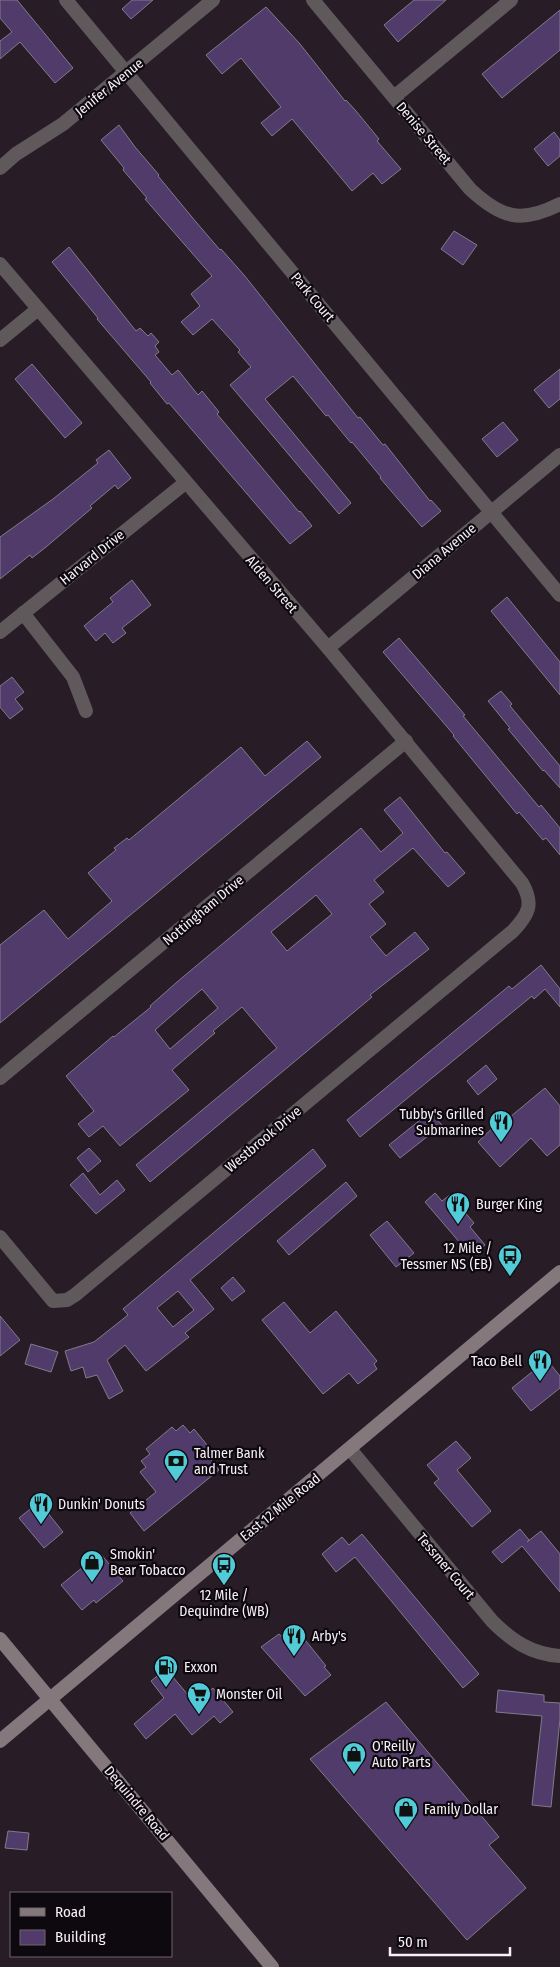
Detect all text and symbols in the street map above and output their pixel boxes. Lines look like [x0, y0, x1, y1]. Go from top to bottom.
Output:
street label: Jenifer Avenue [72, 55, 147, 120]
street label: Denise Street [392, 99, 455, 168]
street label: Park Court [287, 269, 338, 326]
street label: Diana Avenue [409, 520, 480, 583]
street label: Harvard Drive [57, 526, 128, 589]
street label: Alden Street [242, 552, 301, 617]
street label: Nottingham Drive [159, 872, 247, 949]
street label: Westbrook Drive [222, 1103, 305, 1176]
place label: Tubby's Grilled Submarines [400, 1106, 484, 1139]
restaurant icon: Tubby's Grilled Submarines [488, 1109, 514, 1143]
restaurant icon: Burger King [445, 1191, 471, 1225]
place label: Burger King [476, 1196, 542, 1213]
place label: 12 Mile / Tessmer NS (EB) [400, 1240, 492, 1273]
bus stop icon: 12 Mile / Tessmer NS (EB) [497, 1243, 523, 1277]
restaurant icon: Taco Bell [527, 1348, 553, 1382]
place label: Taco Bell [471, 1353, 522, 1370]
place label: Talmer Bank and Trust [194, 1445, 265, 1478]
bank icon: Talmer Bank and Trust [163, 1448, 189, 1482]
street label: East 12 Mile Road [237, 1470, 324, 1545]
restaurant icon: Dunkin' Donuts [28, 1491, 54, 1525]
place label: Dunkin' Donuts [58, 1496, 145, 1513]
street label: Tessmer Court [413, 1530, 479, 1603]
place label: Smokin' Bear Tobacco [110, 1546, 186, 1579]
shop icon: Smokin' Bear Tobacco [79, 1549, 105, 1583]
bus stop icon: 12 Mile / Dequindre (WB) [211, 1552, 237, 1586]
place label: 12 Mile / Dequindre (WB) [179, 1587, 269, 1620]
restaurant icon: Arby's [281, 1623, 307, 1657]
place label: Arby's [312, 1628, 347, 1645]
fuel station icon: Exxon [153, 1654, 179, 1688]
place label: Exxon [184, 1659, 217, 1676]
supermarket icon: Monster Oil [186, 1681, 212, 1715]
place label: Monster Oil [216, 1686, 282, 1703]
place label: O'Reilly Auto Parts [372, 1738, 431, 1771]
shop icon: O'Reilly Auto Parts [341, 1741, 367, 1775]
street label: Dequindre Road [101, 1763, 173, 1844]
shop icon: Family Dollar [393, 1796, 419, 1830]
place label: Family Dollar [424, 1801, 498, 1818]
legend [10, 1892, 172, 1957]
text: Road [55, 1903, 86, 1921]
scale bar [390, 1924, 510, 1956]
text: Building [55, 1928, 106, 1946]
text: 50 m [398, 1933, 428, 1951]

